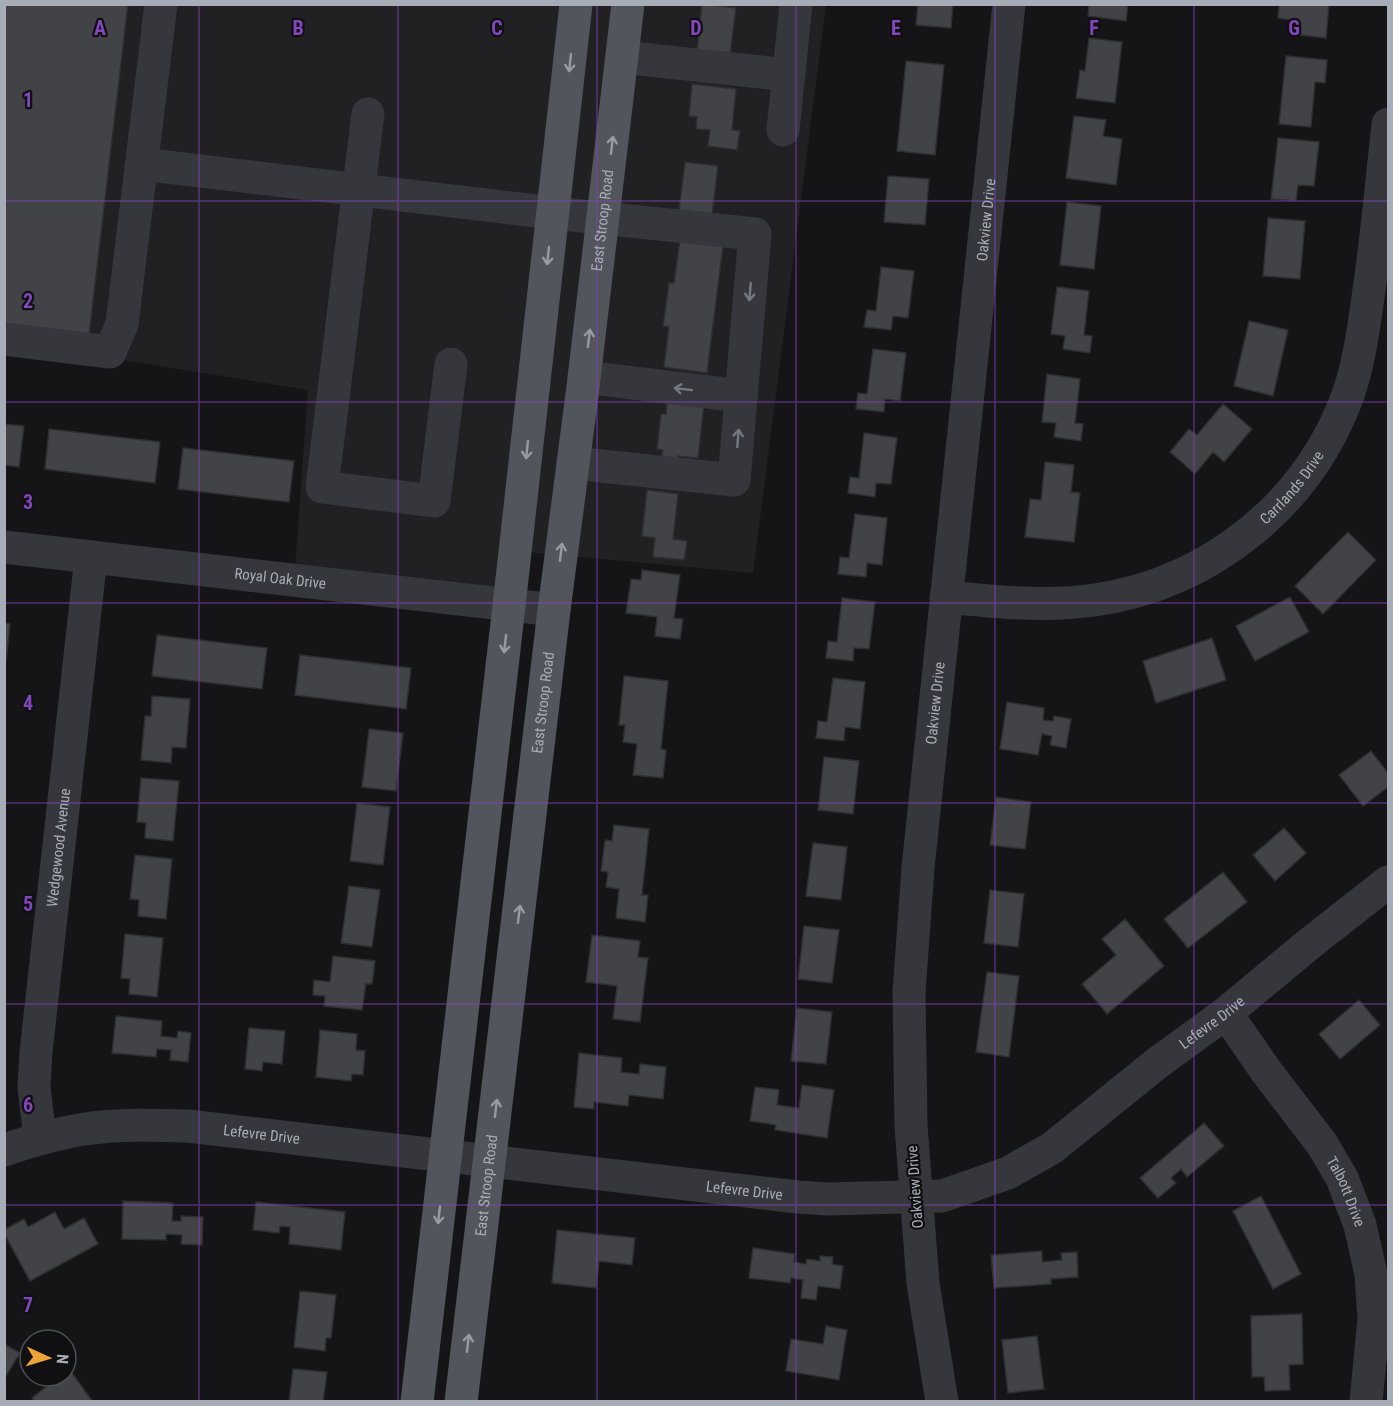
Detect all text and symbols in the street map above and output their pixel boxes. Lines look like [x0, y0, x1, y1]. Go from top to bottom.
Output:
text: A [94, 16, 106, 40]
text: B [292, 16, 304, 40]
text: C [491, 16, 503, 40]
text: D [690, 16, 702, 40]
text: E [891, 16, 901, 40]
text: F [1089, 16, 1099, 40]
text: G [1288, 16, 1300, 40]
one-way arrow [564, 52, 575, 72]
text: 1 [23, 88, 33, 112]
one-way arrow [607, 135, 618, 155]
street label: East Stroop Road [588, 169, 617, 272]
street label: Oakview Drive [973, 178, 1000, 262]
one-way arrow [542, 246, 553, 266]
one-way arrow [744, 282, 755, 302]
text: 2 [23, 289, 33, 313]
one-way arrow [584, 329, 595, 349]
one-way arrow [674, 383, 694, 394]
one-way arrow [733, 429, 744, 449]
one-way arrow [521, 440, 532, 460]
street label: Carrlands Drive [1256, 448, 1328, 528]
text: 3 [23, 490, 33, 514]
one-way arrow [556, 543, 567, 563]
street label: Royal Oak Drive [233, 564, 327, 593]
one-way arrow [499, 634, 510, 653]
street label: East Stroop Road [528, 651, 558, 755]
street label: Oakview Drive [922, 661, 949, 745]
text: 4 [23, 691, 33, 715]
street label: Wedgewood Avenue [43, 788, 74, 908]
text: 5 [23, 892, 33, 916]
one-way arrow [514, 905, 525, 925]
street label: Lefevre Drive [1176, 992, 1248, 1053]
text: 6 [23, 1093, 33, 1117]
one-way arrow [490, 1099, 501, 1118]
street label: Lefevre Drive [222, 1121, 301, 1148]
street label: East Stroop Road [472, 1134, 501, 1237]
street label: Oakview Drive [903, 1145, 927, 1229]
street label: Talbott Drive [1322, 1153, 1369, 1229]
street label: Lefevre Drive [705, 1177, 784, 1204]
one-way arrow [433, 1205, 444, 1225]
text: 7 [23, 1293, 33, 1317]
north arrow [18, 1328, 78, 1388]
one-way arrow [463, 1334, 474, 1354]
text: N [53, 1353, 72, 1365]

